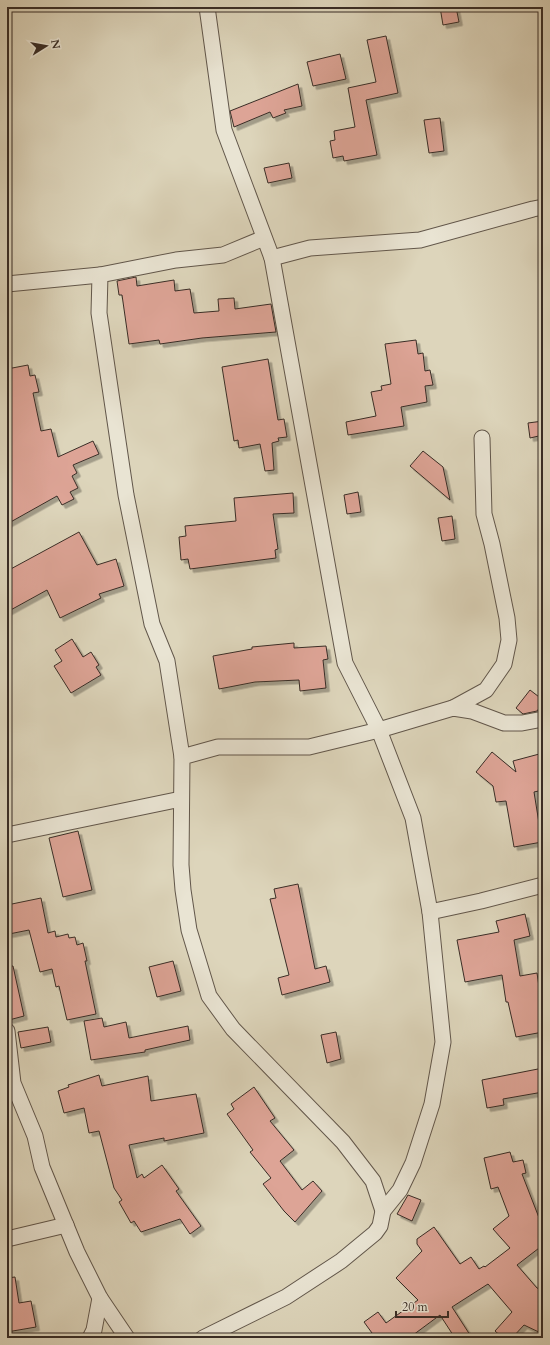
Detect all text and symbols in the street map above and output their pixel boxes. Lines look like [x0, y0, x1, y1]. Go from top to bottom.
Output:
north arrow [26, 26, 66, 66]
text: N [47, 38, 64, 51]
scale bar [396, 1293, 448, 1319]
text: 20 m [402, 1299, 429, 1315]

